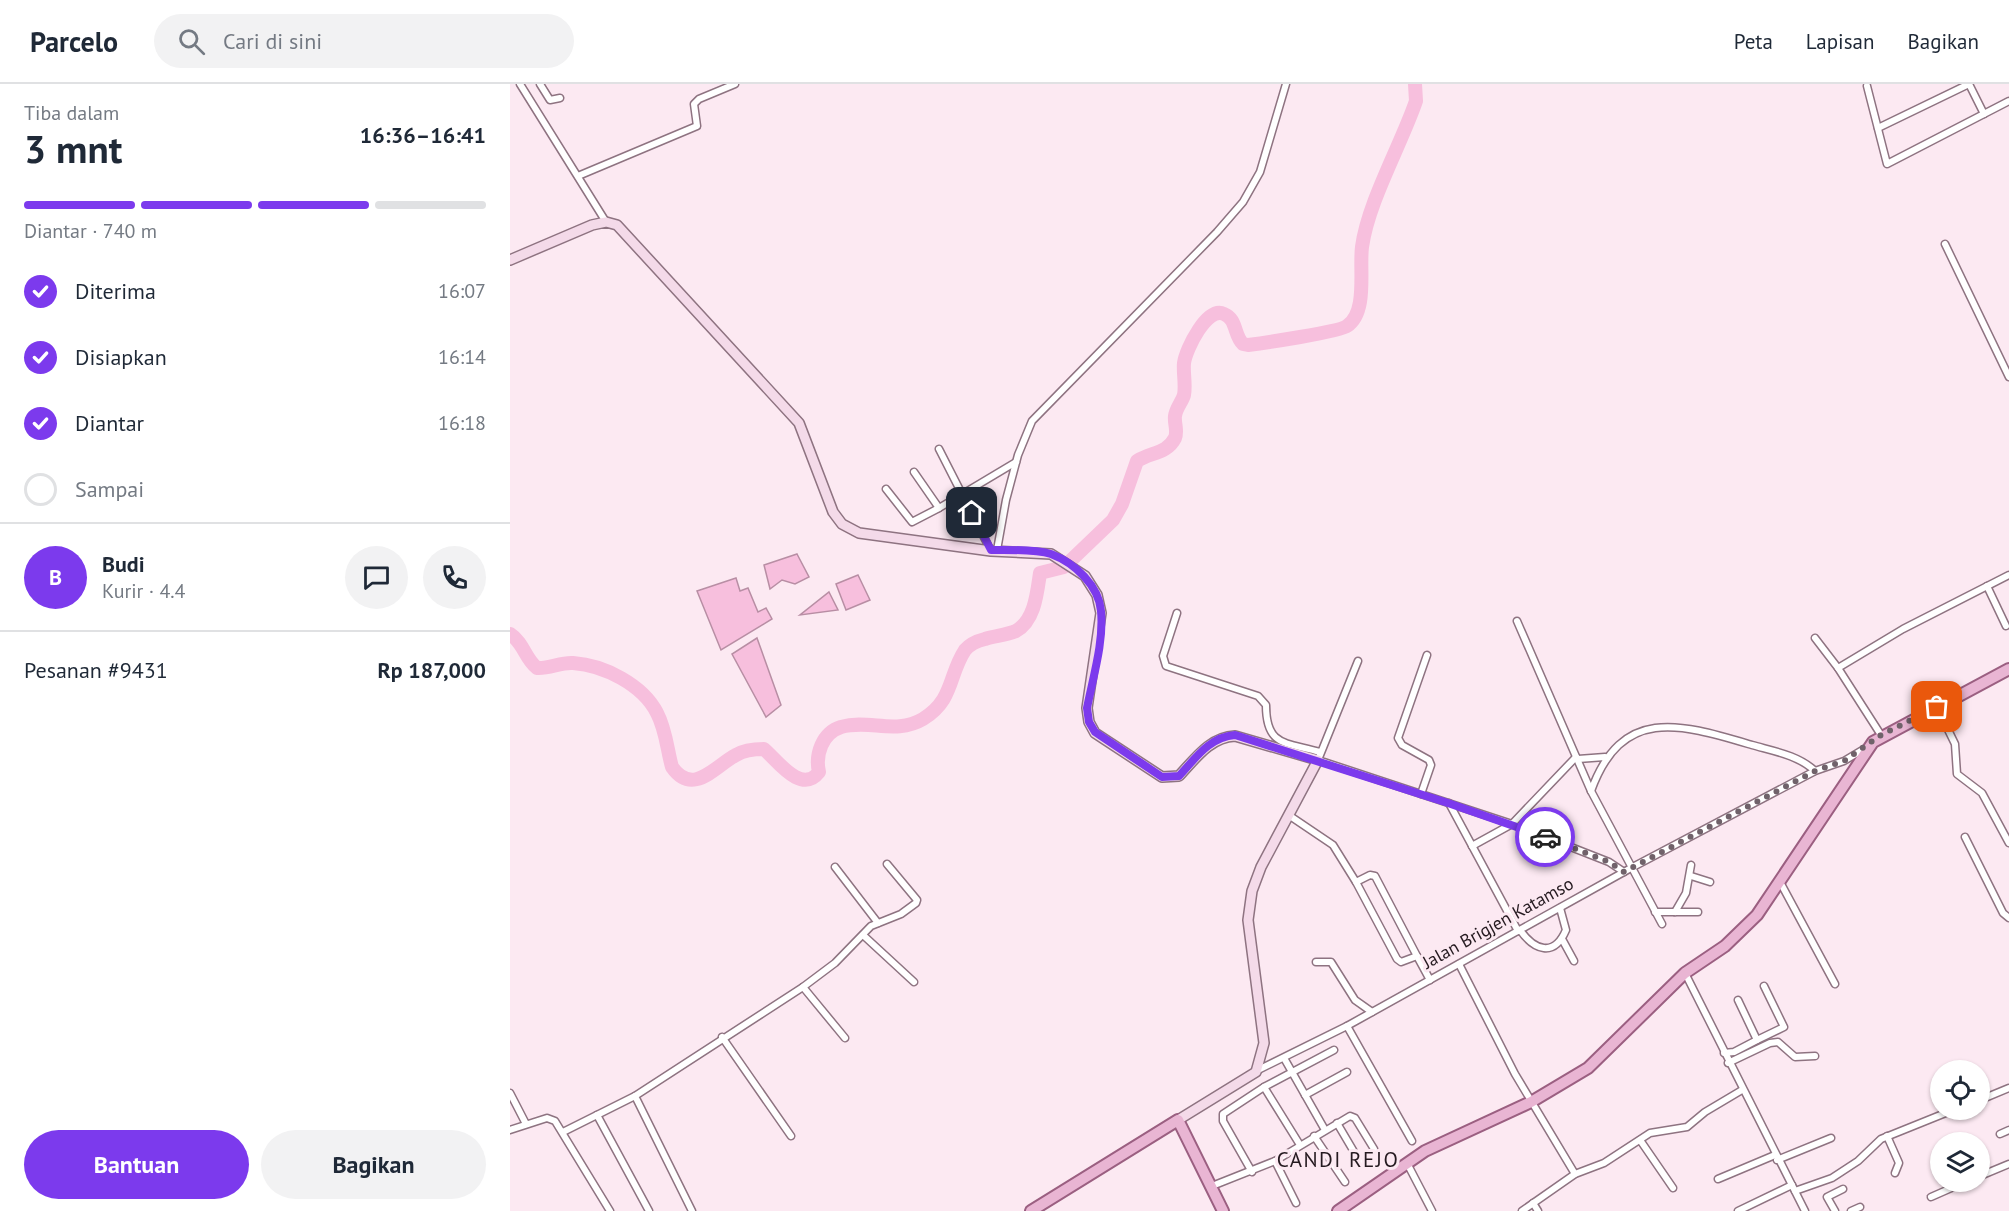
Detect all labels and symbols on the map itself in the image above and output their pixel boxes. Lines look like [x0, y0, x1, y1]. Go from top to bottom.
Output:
pin [946, 487, 997, 538]
pin [1911, 681, 1962, 732]
courier [1515, 807, 1575, 867]
street label: Jalan Brigjen Katamso [1417, 872, 1577, 974]
district label: CANDI REJO [1277, 1146, 1399, 1173]

